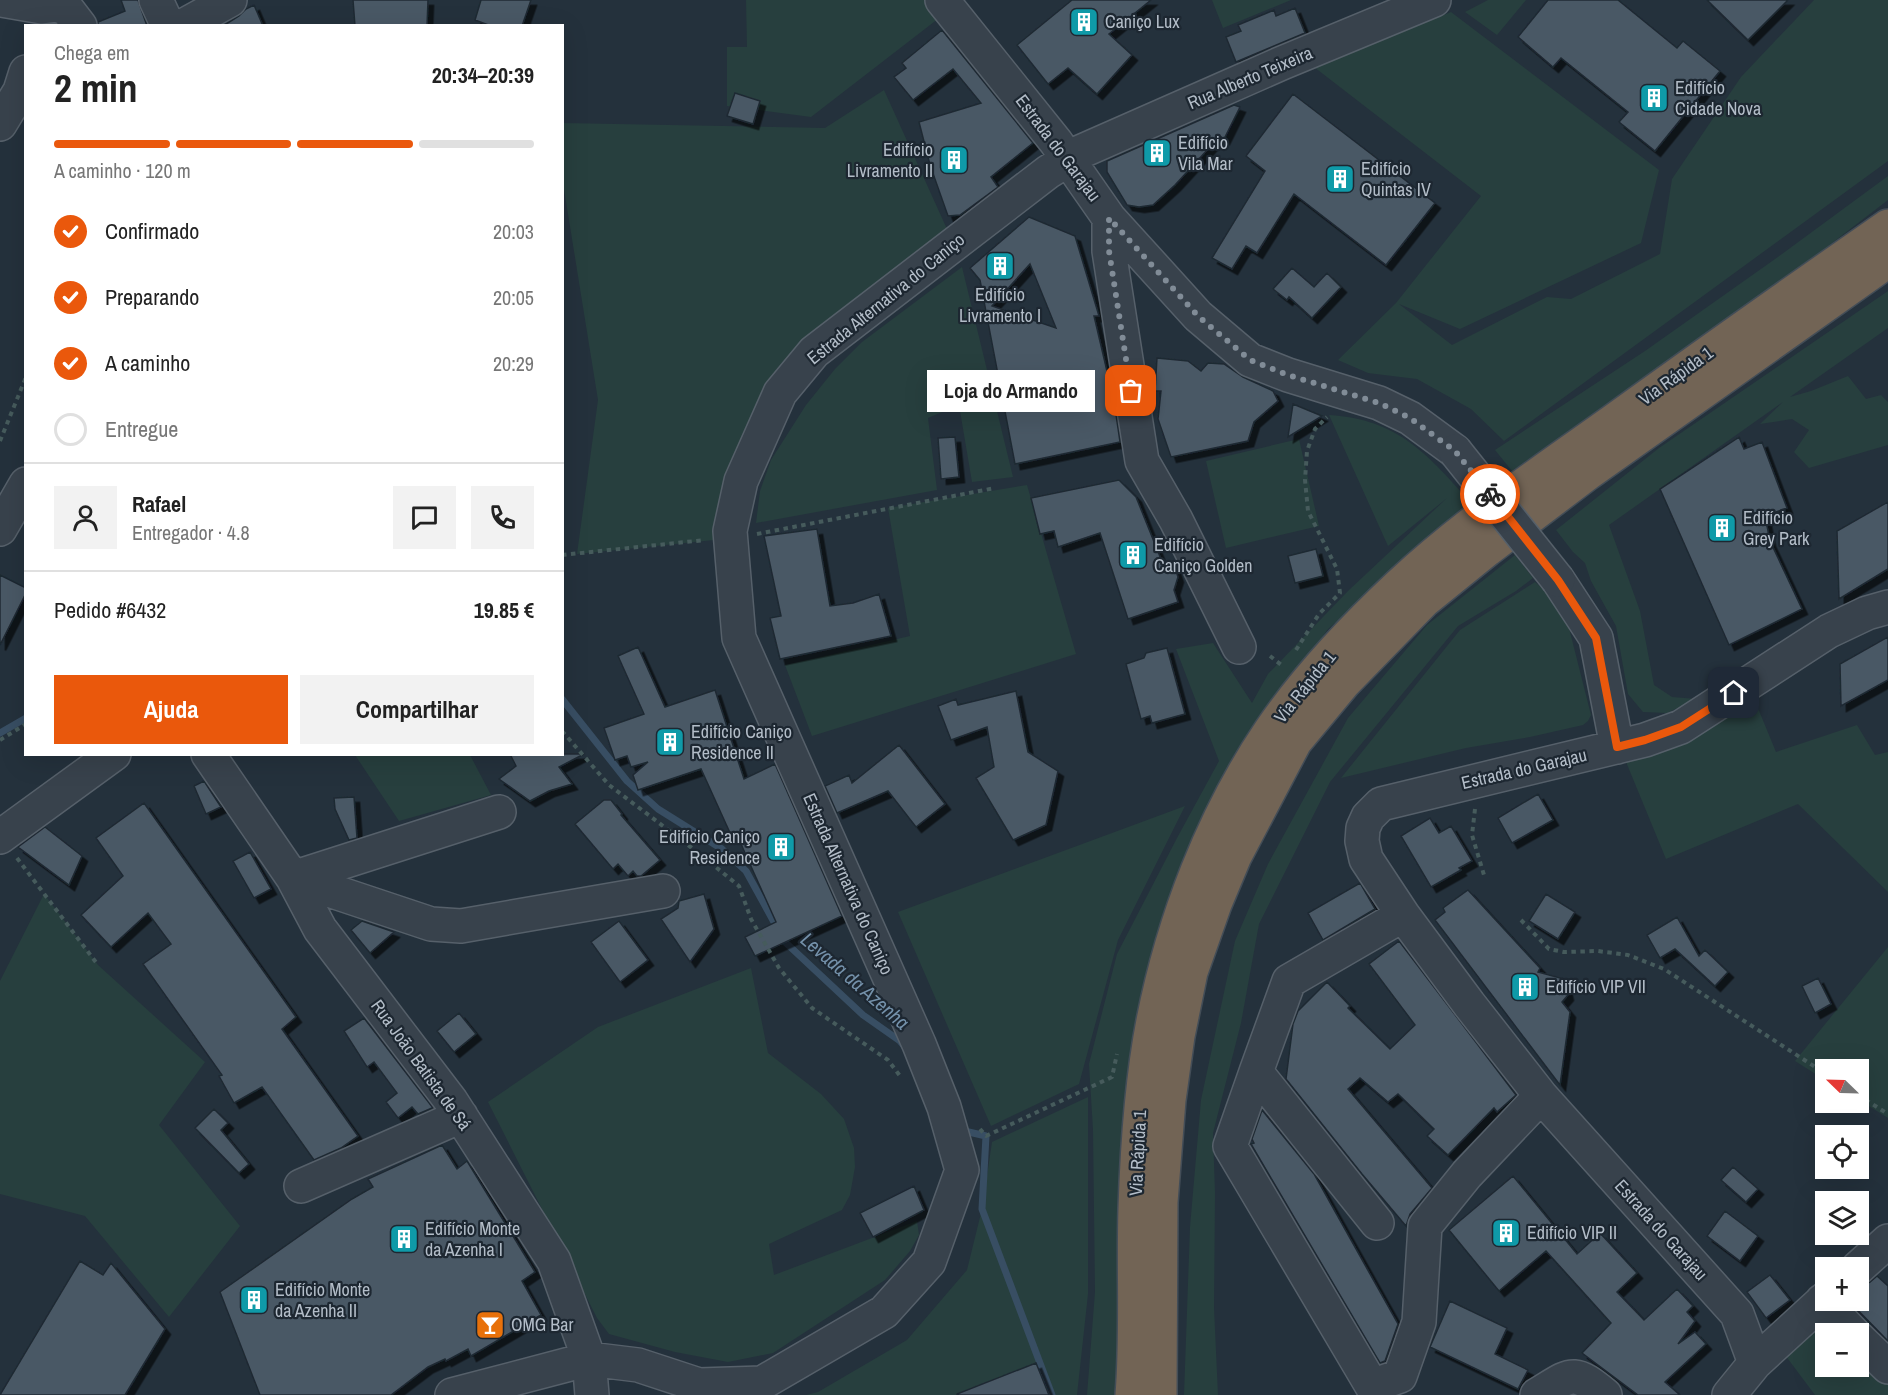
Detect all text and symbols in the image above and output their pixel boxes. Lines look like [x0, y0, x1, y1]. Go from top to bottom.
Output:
building icon: Caniço Lux [1068, 6, 1100, 38]
place label: Caniço Lux [1105, 9, 1180, 34]
text: Chega em [54, 39, 130, 66]
street label: Rua Alberto Teixeira [1183, 40, 1316, 115]
text: 20:34–20:39 [432, 60, 534, 90]
text: 2 min [54, 62, 138, 114]
place label: Edifício Cidade Nova [1675, 75, 1761, 121]
building icon: Edifício Cidade Nova [1638, 82, 1670, 114]
street label: Estrada do Garajau [1010, 89, 1107, 206]
place label: Edifício Vila Mar [1178, 130, 1233, 176]
place label: Edifício Livramento II [847, 137, 933, 183]
building icon: Edifício Vila Mar [1141, 137, 1173, 169]
building icon: Edifício Livramento II [938, 144, 970, 176]
place label: Edifício Quintas IV [1361, 156, 1431, 202]
text: A caminho · 120 m [54, 157, 191, 184]
building icon: Edifício Quintas IV [1324, 163, 1356, 195]
icon: check [54, 215, 87, 248]
text: Confirmado [105, 216, 199, 246]
text: 20:03 [493, 218, 534, 245]
street label: Estrada Alternativa do Caniço [802, 227, 970, 370]
building icon: Edifício Livramento I [984, 250, 1016, 282]
icon: check [54, 281, 87, 314]
text: Preparando [105, 282, 199, 312]
place label: Edifício Livramento I [959, 282, 1041, 328]
text: 20:05 [493, 284, 534, 311]
street label: Via Rápida 1 [1634, 340, 1718, 411]
icon: check [54, 347, 87, 380]
text: A caminho [105, 348, 190, 378]
text: 20:29 [493, 350, 534, 377]
pin [1105, 365, 1156, 416]
callout: Loja do Armando [927, 370, 1095, 412]
icon: bag [1114, 374, 1147, 407]
text: Loja do Armando [944, 377, 1078, 404]
text: Entregue [105, 414, 178, 444]
courier [1460, 464, 1520, 524]
icon: bike [1474, 478, 1507, 511]
button: person [54, 486, 117, 549]
button: chat [393, 486, 456, 549]
button: phone [471, 486, 534, 549]
text: Rafael [132, 489, 186, 519]
place label: Edifício Grey Park [1743, 505, 1810, 551]
building icon: Edifício Grey Park [1706, 512, 1738, 544]
text: Entregador · 4.8 [132, 519, 250, 546]
place label: Edifício Caniço Golden [1154, 532, 1252, 578]
building icon: Edifício Caniço Golden [1117, 539, 1149, 571]
text: Pedido #6432 [54, 595, 166, 625]
text: 19.85 € [474, 595, 534, 625]
street label: Via Rápida 1 [1268, 645, 1342, 728]
pin [1708, 667, 1759, 718]
button: Ajuda [54, 675, 288, 744]
button: Compartilhar [300, 675, 534, 744]
icon: home [1717, 676, 1750, 709]
place label: Edifício Caniço Residence II [691, 719, 792, 765]
building icon: Edifício Caniço Residence II [654, 726, 686, 758]
street label: Estrada do Garajau [1459, 742, 1589, 795]
street label: Estrada Alternativa do Caniço [797, 789, 900, 978]
place label: Edifício Caniço Residence [659, 824, 760, 870]
building icon: Edifício Caniço Residence [765, 831, 797, 863]
water label: Levada da Azenha [795, 926, 915, 1035]
building icon: Edifício VIP VII [1509, 971, 1541, 1003]
place label: Edifício VIP VII [1546, 974, 1646, 999]
street label: Rua João Batista de Sá [365, 994, 477, 1135]
north arrow [1815, 1059, 1869, 1113]
map controls [1815, 1059, 1869, 1377]
street label: Via Rápida 1 [1123, 1109, 1152, 1197]
button: locate [1815, 1125, 1869, 1179]
street label: Estrada do Garajau [1609, 1174, 1713, 1286]
button: layers [1815, 1191, 1869, 1245]
place label: Edifício Monte da Azenha I [425, 1216, 520, 1262]
building icon: Edifício VIP II [1490, 1217, 1522, 1249]
place label: Edifício VIP II [1527, 1220, 1617, 1245]
building icon: Edifício Monte da Azenha I [388, 1223, 420, 1255]
button: + [1815, 1257, 1869, 1311]
place label: Edifício Monte da Azenha II [275, 1277, 370, 1323]
building icon: Edifício Monte da Azenha II [238, 1284, 270, 1316]
bar icon: OMG Bar [474, 1309, 506, 1341]
place label: OMG Bar [511, 1312, 573, 1337]
button: − [1815, 1323, 1869, 1377]

